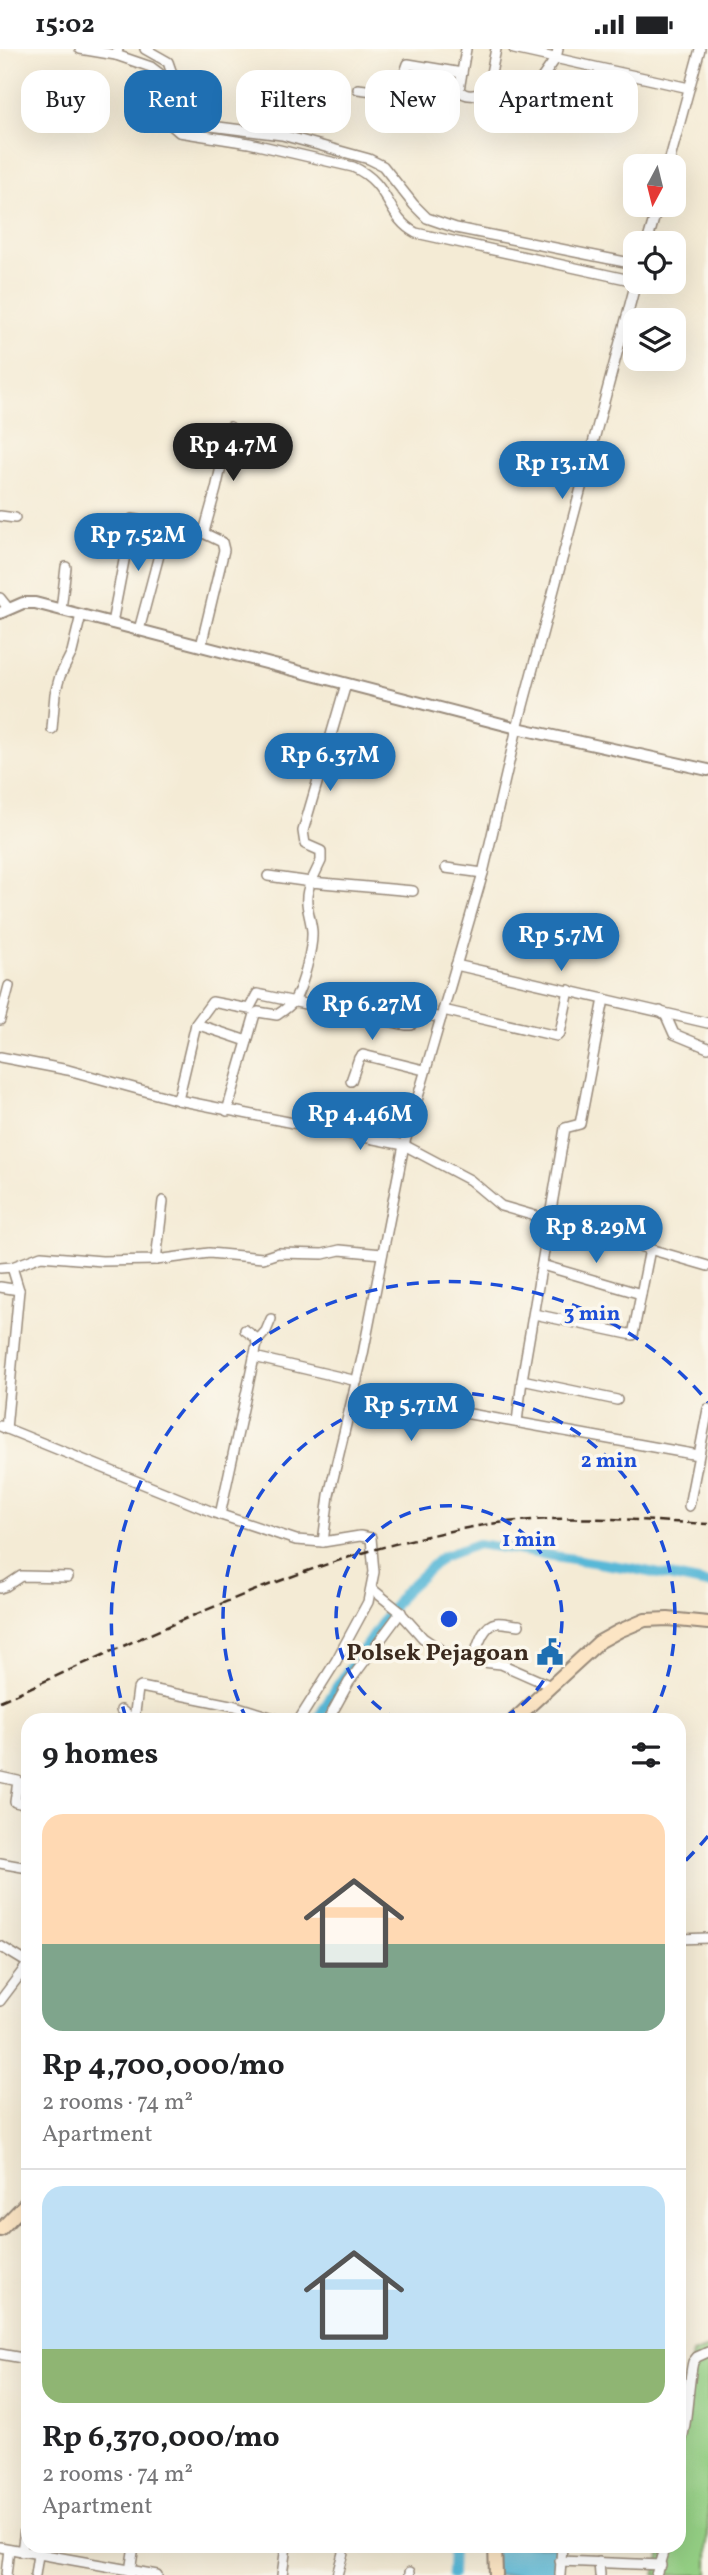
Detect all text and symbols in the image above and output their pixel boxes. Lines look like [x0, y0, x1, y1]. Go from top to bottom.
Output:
text: 15:02 [35, 7, 95, 43]
chip: Buy [21, 70, 110, 133]
chip: Rent [124, 70, 222, 133]
chip: Filters [236, 70, 351, 133]
chip: New [365, 70, 460, 133]
chip: Apartment [474, 70, 638, 133]
north arrow [623, 154, 686, 217]
map controls [623, 154, 686, 371]
button: locate [623, 231, 686, 294]
button: layers [623, 308, 686, 371]
pin: Rp 4.7M [168, 423, 298, 483]
text: Rp 4.7M [189, 430, 277, 462]
pin: Rp 13.1M [490, 441, 634, 501]
text: Rp 13.1M [515, 448, 609, 480]
pin: Rp 7.52M [66, 513, 210, 573]
text: Rp 7.52M [90, 520, 186, 552]
pin: Rp 6.37M [258, 733, 402, 793]
text: Rp 6.37M [281, 740, 379, 772]
pin: Rp 5.7M [496, 913, 626, 973]
text: Rp 5.7M [518, 920, 604, 952]
pin: Rp 6.27M [300, 983, 444, 1042]
text: Rp 6.27M [322, 989, 422, 1021]
pin: Rp 4.46M [288, 1093, 432, 1152]
text: Rp 4.46M [308, 1099, 412, 1131]
pin: Rp 8.29M [524, 1205, 668, 1265]
text: Rp 8.29M [546, 1212, 646, 1244]
text: 3 min [564, 1300, 620, 1329]
pin: Rp 5.71M [339, 1383, 483, 1443]
text: Rp 5.71M [364, 1390, 458, 1422]
text: 2 min [581, 1447, 637, 1476]
text: 1 min [502, 1526, 556, 1555]
centre of rings [437, 1607, 461, 1631]
place label: Polsek Pejagoan [346, 1637, 529, 1671]
public building icon: Polsek Pejagoan [535, 1637, 565, 1667]
text: 9 homes [42, 1734, 158, 1776]
icon: filters [627, 1736, 665, 1774]
icon: home [291, 1860, 417, 1986]
text: Rp 4,700,000/mo [42, 2045, 285, 2087]
text: 2 rooms · 74 m² [42, 2087, 193, 2119]
text: Apartment [42, 2119, 153, 2151]
icon: home [291, 2232, 417, 2358]
text: Rp 6,370,000/mo [42, 2417, 280, 2459]
text: 2 rooms · 74 m² [42, 2459, 193, 2491]
text: Apartment [42, 2491, 153, 2523]

